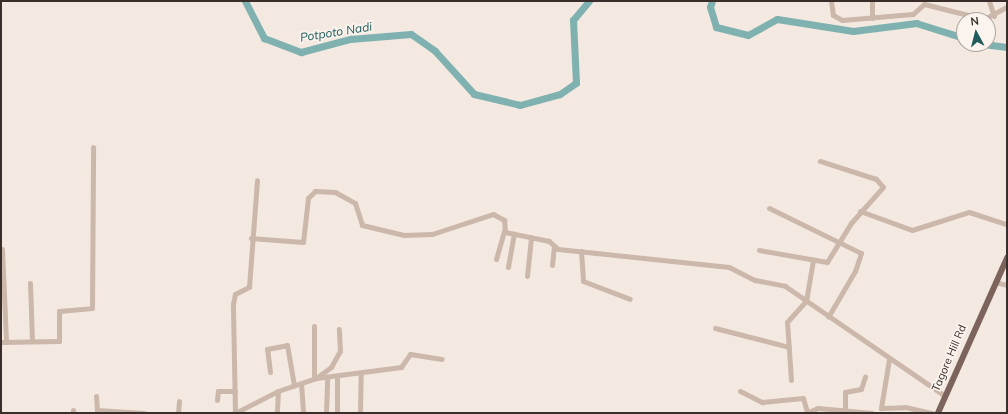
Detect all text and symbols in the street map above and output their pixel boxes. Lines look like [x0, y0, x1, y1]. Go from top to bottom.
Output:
north arrow [956, 12, 996, 52]
text: N [970, 14, 980, 29]
water label: Potpoto Nadi [299, 19, 373, 45]
street label: Tagore Hill Rd [929, 323, 969, 393]

